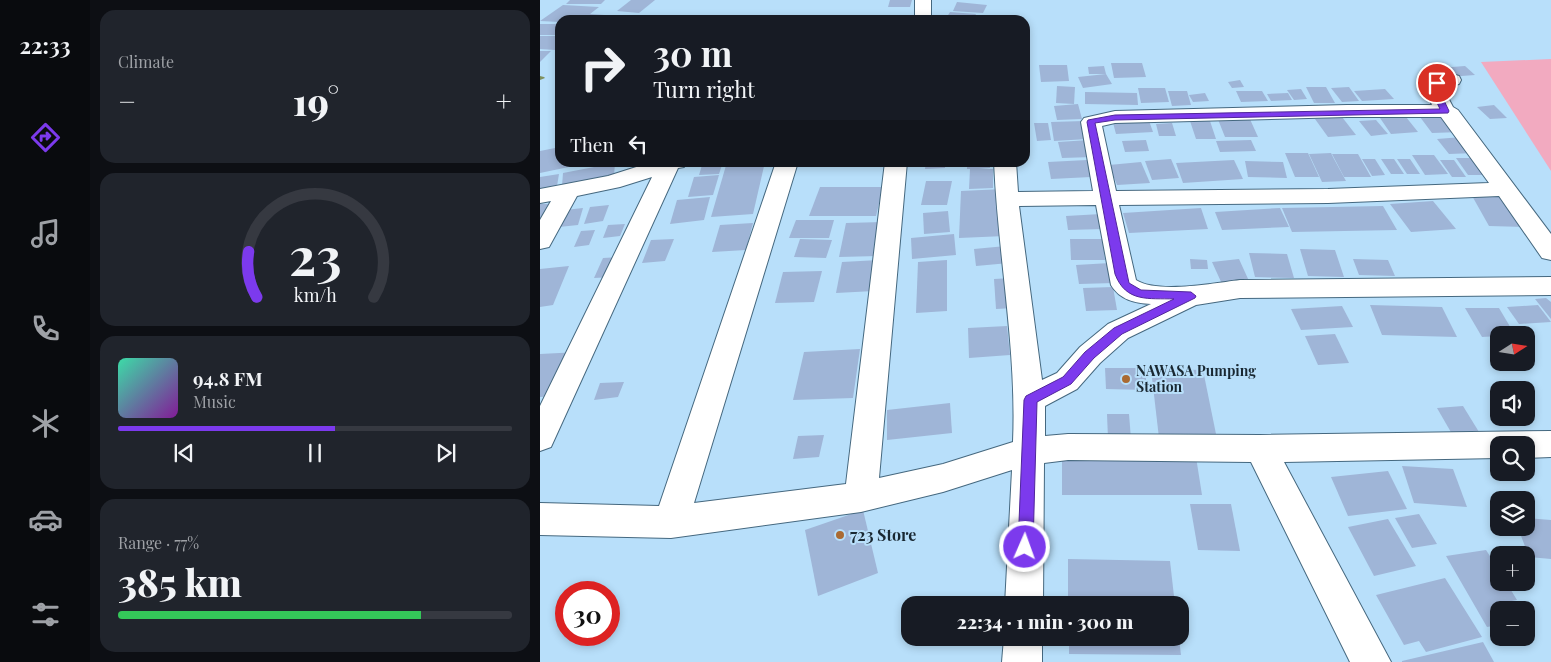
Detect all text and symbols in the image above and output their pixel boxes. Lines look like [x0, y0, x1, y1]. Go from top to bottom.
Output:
text: 30 m [653, 29, 733, 76]
text: 22:33 [20, 30, 70, 60]
icon: right [570, 35, 635, 100]
text: Climate [118, 51, 174, 72]
pin [1416, 62, 1458, 104]
icon: arrive [1423, 69, 1451, 97]
text: Turn right [653, 74, 755, 104]
text: 19° [293, 75, 339, 126]
text: − [118, 82, 136, 119]
text: + [496, 82, 512, 119]
icon: directions [28, 120, 63, 155]
icon: left [624, 130, 652, 158]
text: Then [570, 131, 614, 157]
icon: music [28, 216, 63, 251]
text: 23 [289, 220, 341, 289]
text: km/h [294, 283, 337, 306]
icon: phone [28, 311, 63, 346]
north arrow [1490, 326, 1535, 371]
map controls [1490, 326, 1535, 646]
place label: NAWASA Pumping Station [1136, 361, 1256, 396]
text: 94.8 FM [193, 365, 263, 391]
marker: NAWASA Pumping Station [1120, 373, 1132, 385]
button: sound [1490, 381, 1535, 426]
text: Music [193, 391, 236, 412]
icon: climate [28, 406, 63, 441]
button: search [1490, 436, 1535, 481]
icon: previous [170, 439, 198, 467]
icon: pause [301, 439, 329, 467]
icon: next [432, 439, 460, 467]
button: layers [1490, 491, 1535, 536]
icon: car [28, 502, 63, 537]
position arrow [998, 520, 1050, 572]
place label: 723 Store [850, 524, 916, 545]
marker: 723 Store [834, 529, 846, 541]
text: Range · 77% [118, 532, 199, 553]
button: + [1490, 546, 1535, 591]
text: 385 km [118, 556, 242, 607]
speed limit sign: 30 [555, 581, 620, 646]
icon: filters [28, 597, 63, 632]
button: − [1490, 601, 1535, 646]
text: 22:34 · 1 min · 300 m [957, 608, 1133, 634]

